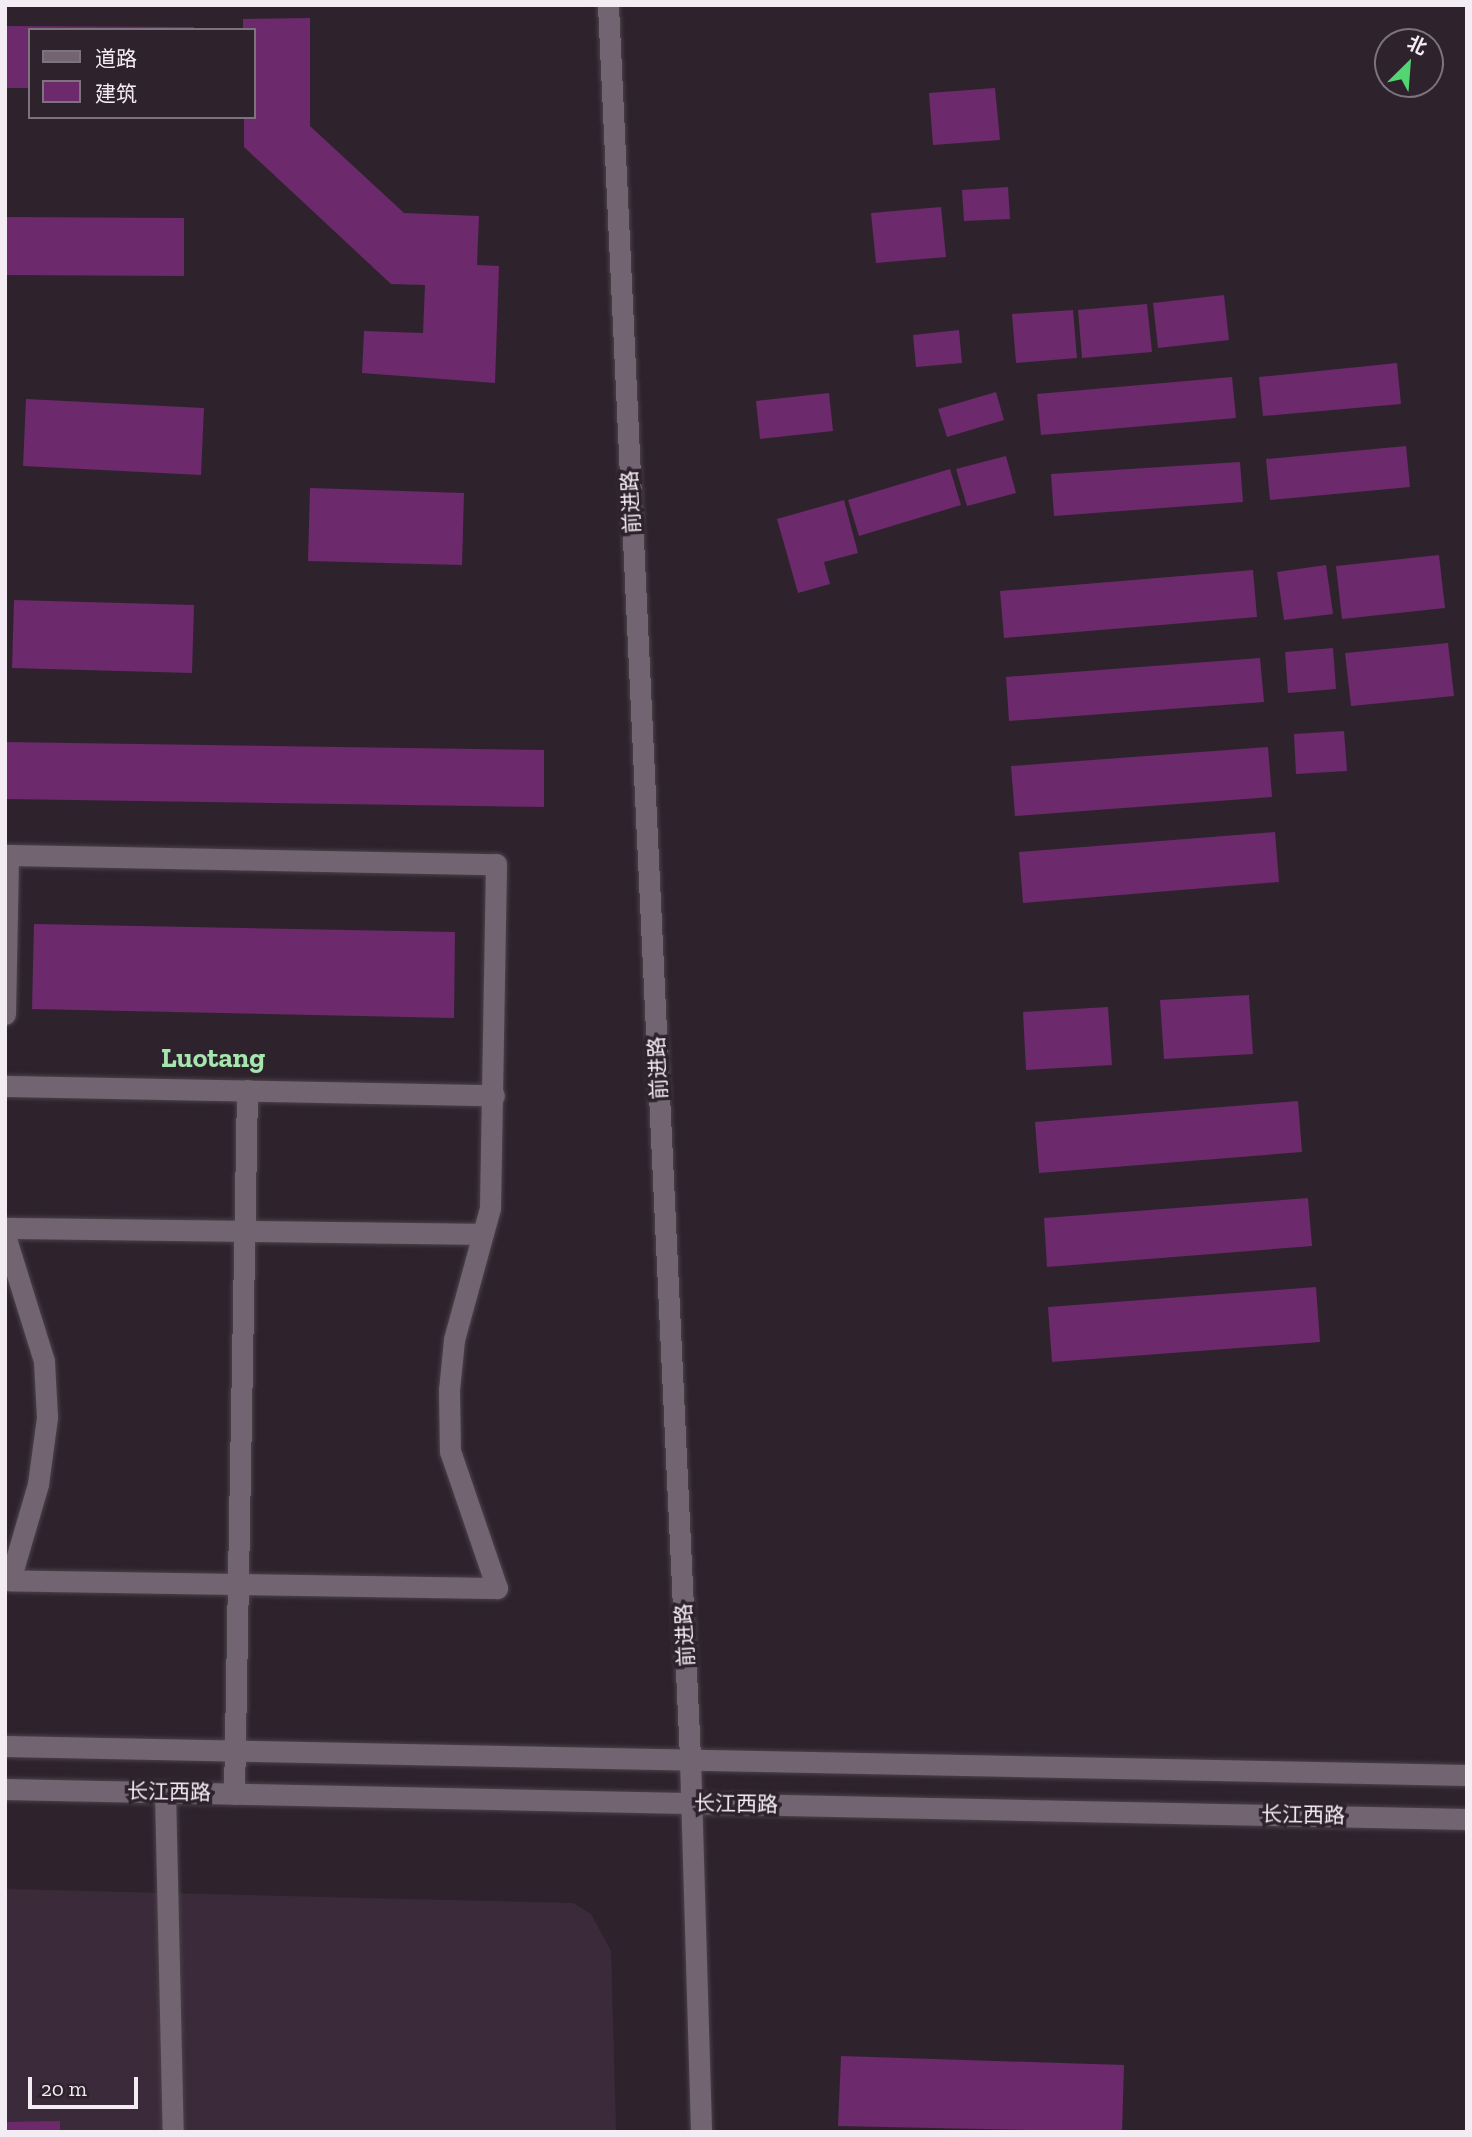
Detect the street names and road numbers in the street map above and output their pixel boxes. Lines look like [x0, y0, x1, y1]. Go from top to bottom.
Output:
street label: 前进路 [617, 470, 645, 534]
street label: 前进路 [644, 1036, 672, 1100]
street label: 前进路 [671, 1603, 699, 1667]
street label: 长江西路 [127, 1779, 211, 1805]
street label: 长江西路 [694, 1791, 778, 1817]
street label: 长江西路 [1261, 1802, 1345, 1828]

